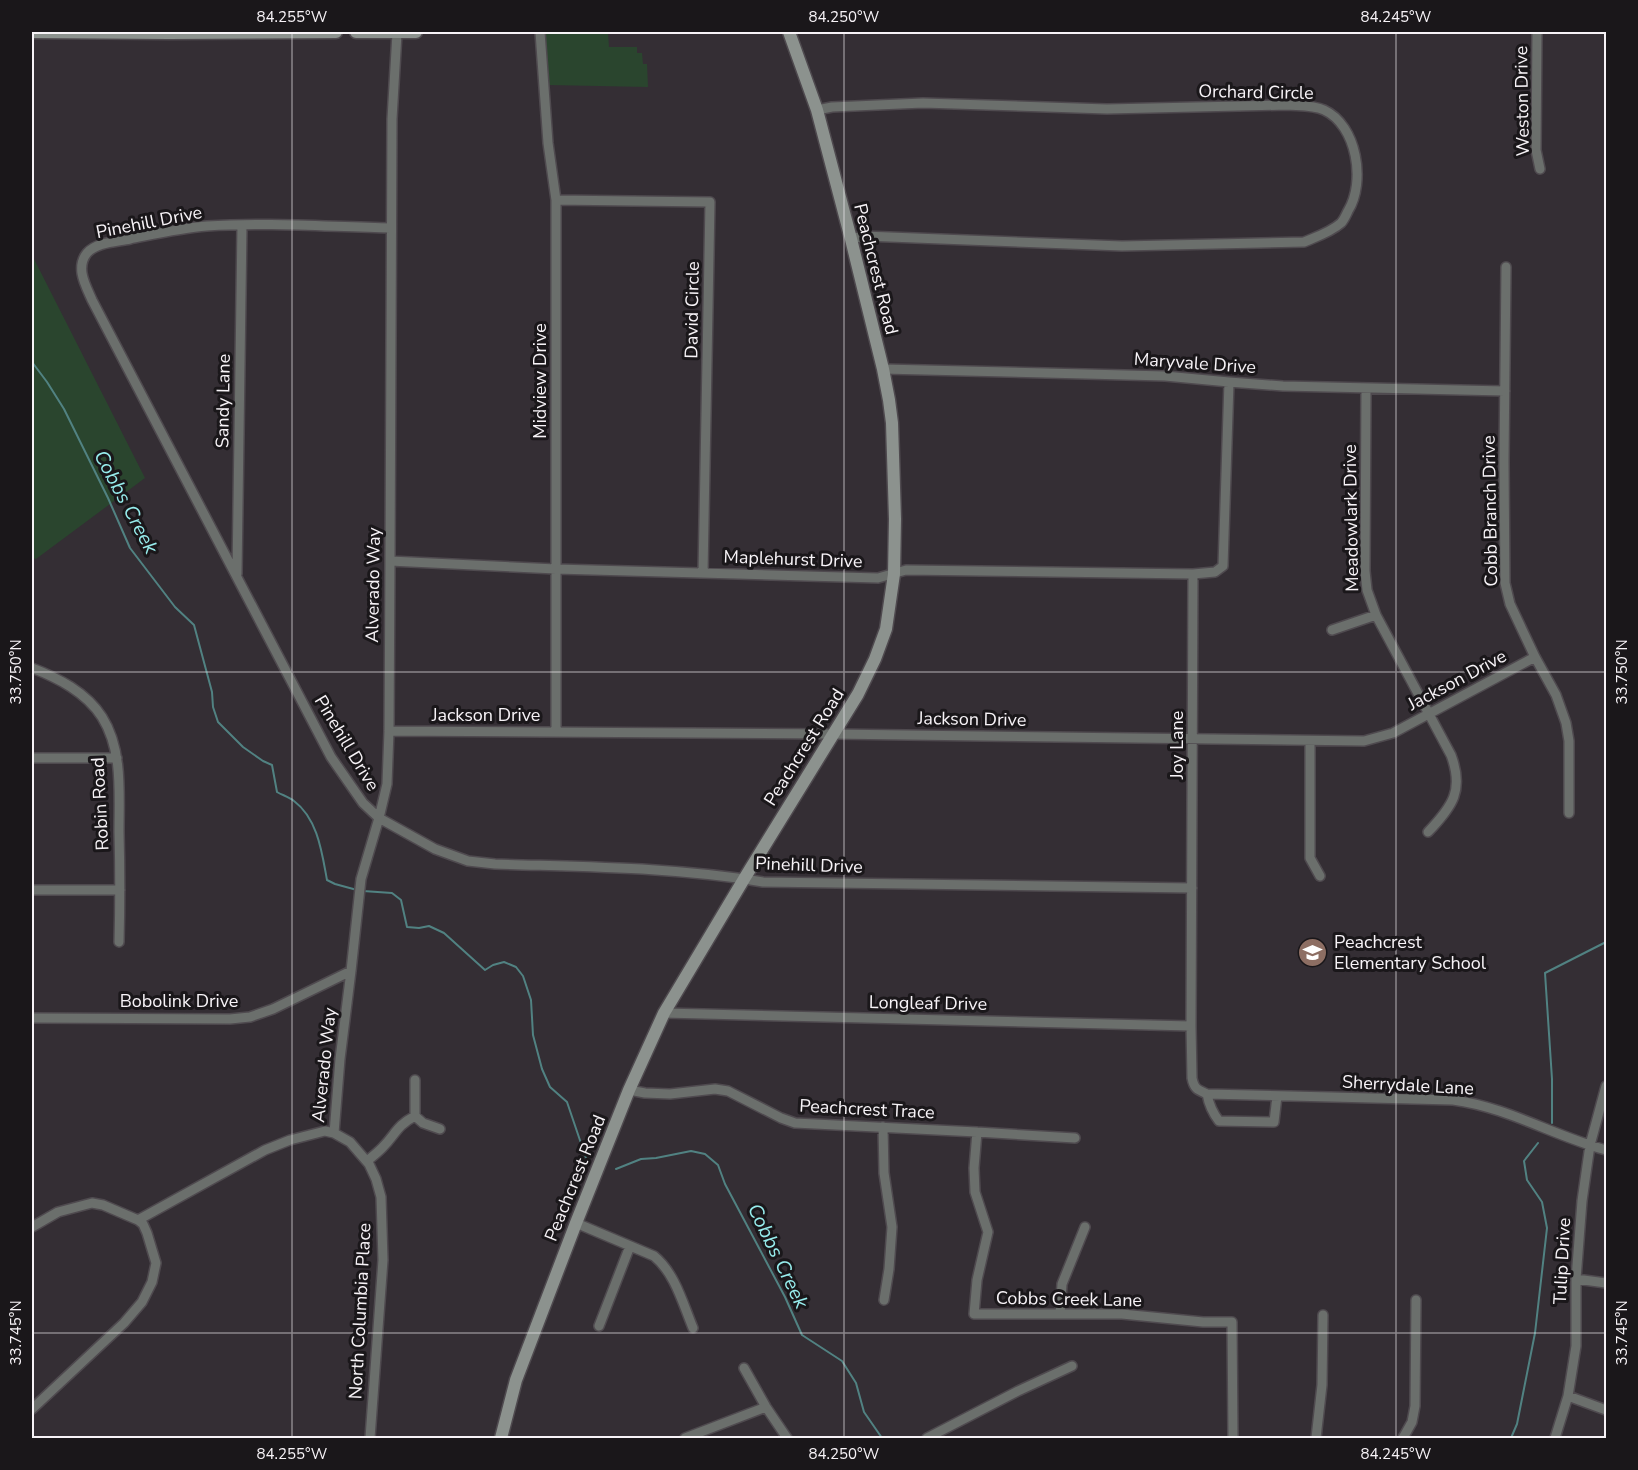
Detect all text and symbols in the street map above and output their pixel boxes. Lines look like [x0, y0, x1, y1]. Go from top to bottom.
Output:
text: 84.255°W [257, 7, 328, 27]
text: 84.250°W [809, 7, 880, 27]
text: 84.245°W [1361, 7, 1432, 27]
street label: Weston Drive [1509, 45, 1535, 157]
street label: Orchard Circle [1198, 79, 1314, 105]
street label: Pinehill Drive [94, 200, 204, 244]
street label: Peachcrest Road [848, 201, 904, 337]
street label: David Circle [679, 261, 705, 359]
street label: Midview Drive [528, 323, 552, 439]
street label: Maryvale Drive [1133, 347, 1257, 379]
street label: Sandy Lane [210, 354, 236, 448]
street label: Cobb Branch Drive [1477, 435, 1503, 587]
street label: Meadowlark Drive [1338, 444, 1364, 592]
water label: Cobbs Creek [87, 445, 165, 559]
street label: Alverado Way [360, 526, 386, 643]
street label: Maplehurst Drive [723, 545, 863, 573]
text: 33.750°N [6, 639, 26, 705]
text: 33.750°N [1612, 639, 1632, 705]
street label: Jackson Drive [1402, 644, 1511, 717]
street label: Peachcrest Road [758, 684, 850, 810]
street label: Pinehill Drive [309, 691, 385, 795]
street label: Jackson Drive [431, 703, 540, 727]
street label: Jackson Drive [916, 706, 1027, 732]
street label: Joy Lane [1165, 711, 1189, 780]
street label: Robin Road [86, 757, 114, 851]
street label: Pinehill Drive [755, 851, 863, 879]
place label: Peachcrest Elementary School [1334, 930, 1487, 975]
school or university icon: Peachcrest Elementary School [1297, 936, 1329, 968]
street label: Bobolink Drive [120, 989, 238, 1013]
street label: Longleaf Drive [869, 990, 987, 1016]
street label: Alverado Way [306, 1006, 342, 1124]
street label: Sherrydale Lane [1341, 1070, 1475, 1100]
street label: Peachcrest Trace [799, 1093, 935, 1125]
street label: Peachcrest Road [539, 1111, 611, 1245]
water label: Cobbs Creek [741, 1199, 815, 1314]
street label: Tulip Drive [1548, 1217, 1576, 1305]
street label: North Columbia Place [343, 1222, 377, 1400]
street label: Cobbs Creek Lane [996, 1286, 1142, 1312]
text: 33.745°N [6, 1300, 26, 1366]
text: 33.745°N [1612, 1300, 1632, 1366]
text: 84.255°W [257, 1444, 328, 1464]
text: 84.250°W [809, 1444, 880, 1464]
text: 84.245°W [1361, 1444, 1432, 1464]

